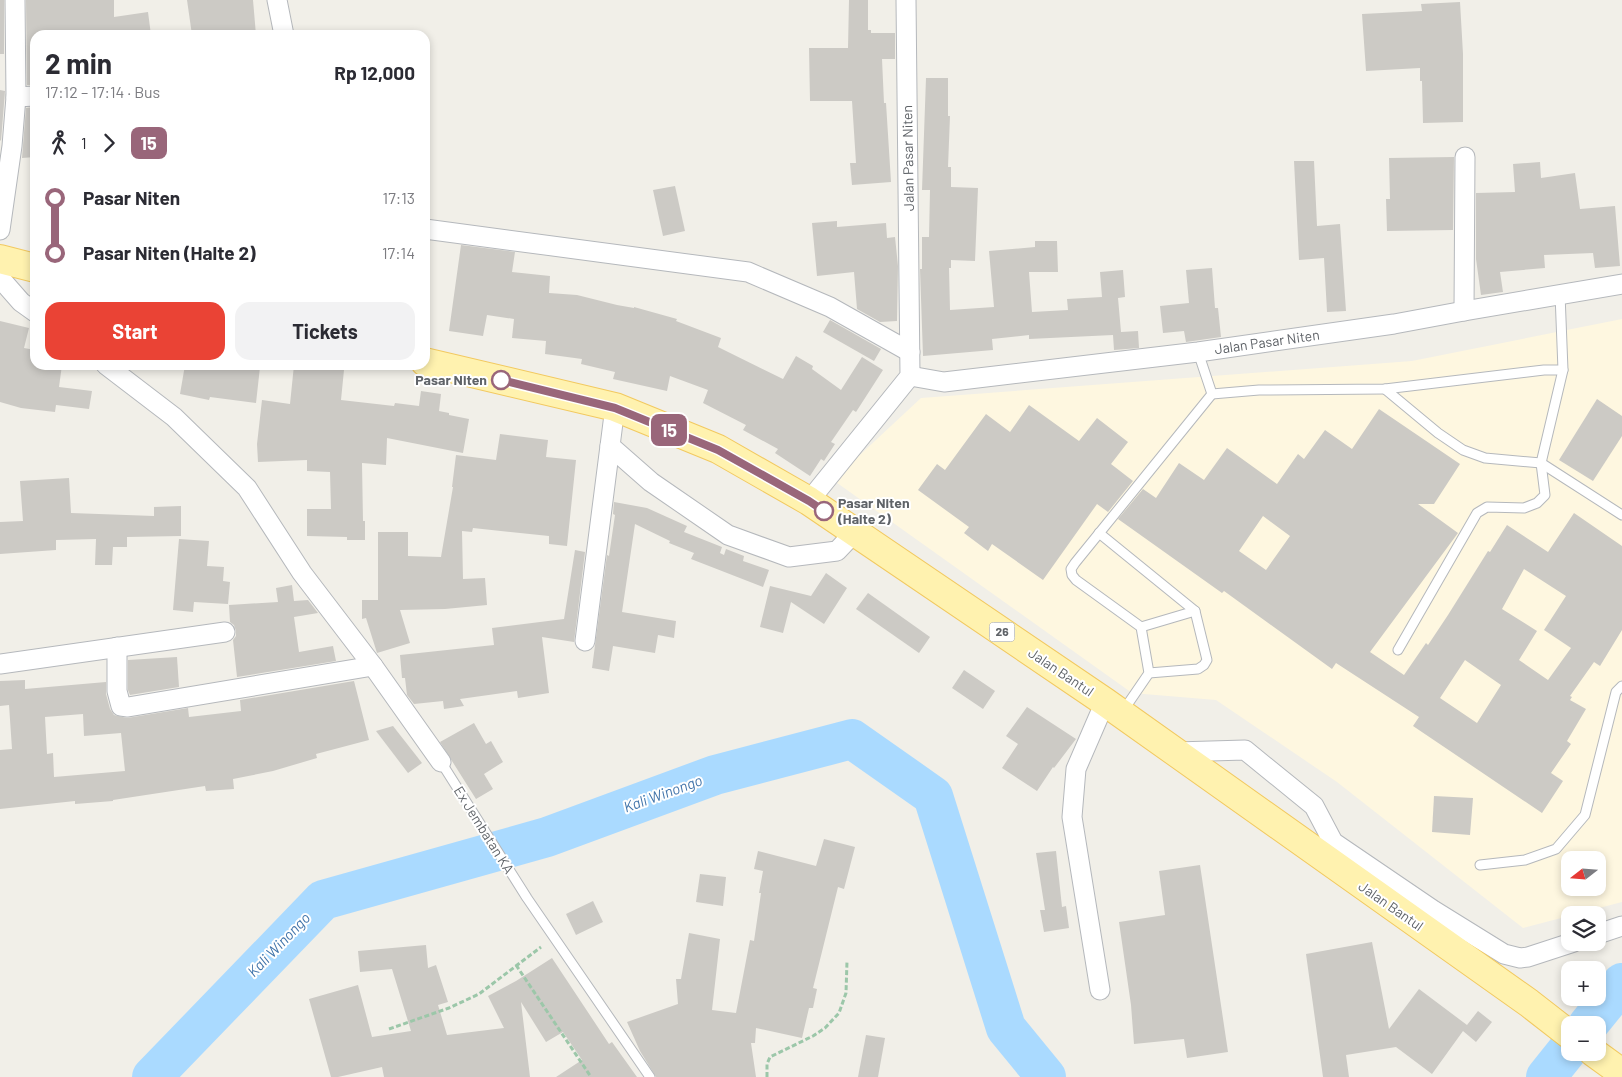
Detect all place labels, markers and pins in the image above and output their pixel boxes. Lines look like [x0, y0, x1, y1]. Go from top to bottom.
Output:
marker: Pasar Niten [491, 370, 511, 390]
place label: Pasar Niten [415, 371, 487, 388]
place label: Pasar Niten (Halte 2) [837, 494, 910, 527]
marker: Pasar Niten (Halte 2) [814, 501, 834, 521]

